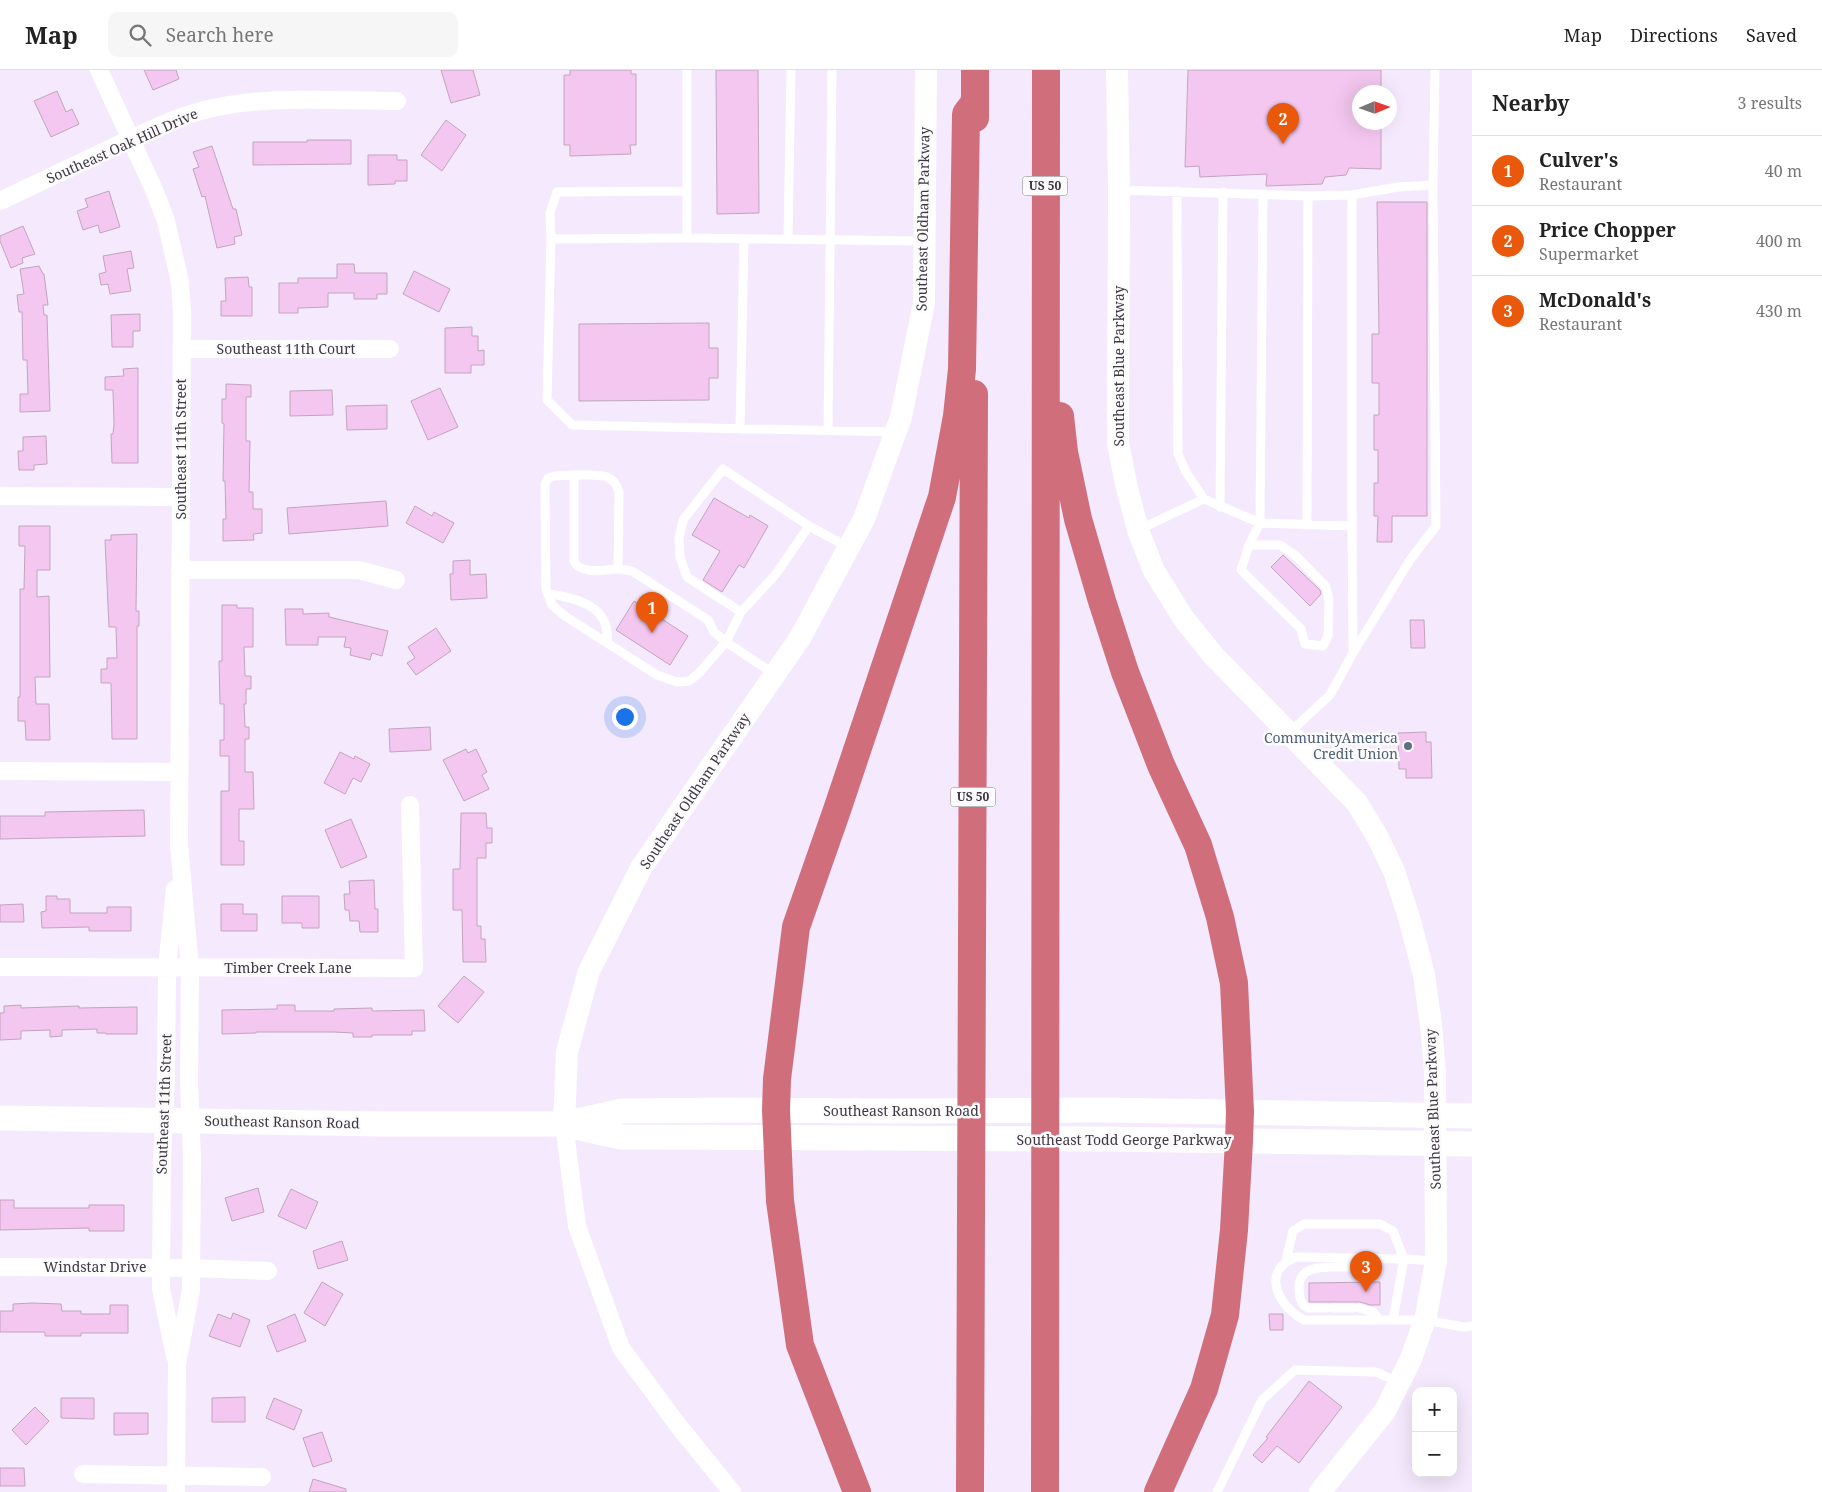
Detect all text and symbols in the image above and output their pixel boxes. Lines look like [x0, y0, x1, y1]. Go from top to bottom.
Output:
search box [108, 12, 458, 57]
text: Map [25, 18, 78, 51]
icon: search [126, 21, 154, 49]
text: Search here [166, 22, 274, 48]
text: Map [1564, 23, 1602, 47]
text: Directions [1630, 23, 1718, 47]
text: Saved [1746, 23, 1797, 47]
north arrow [1352, 85, 1397, 130]
text: Nearby [1492, 89, 1570, 117]
text: 3 results [1738, 92, 1802, 114]
pin: 2 [1267, 103, 1299, 144]
street label: Southeast Oak Hill Drive [43, 104, 200, 187]
street label: Southeast Oldham Parkway [911, 127, 934, 311]
text: Culver's [1539, 147, 1618, 173]
text: 1 [1503, 160, 1513, 182]
text: 40 m [1765, 160, 1802, 182]
text: Restaurant [1539, 173, 1622, 195]
road number: US 50 [1022, 176, 1068, 195]
text: Price Chopper [1539, 217, 1676, 243]
text: 2 [1503, 230, 1513, 252]
text: 400 m [1756, 230, 1802, 252]
text: Supermarket [1539, 243, 1639, 265]
street label: Southeast Blue Parkway [1109, 285, 1128, 446]
text: McDonald's [1539, 287, 1651, 313]
text: 3 [1503, 300, 1513, 322]
text: 430 m [1756, 300, 1802, 322]
text: Restaurant [1539, 313, 1622, 335]
street label: Southeast 11th Court [217, 339, 355, 358]
street label: Southeast 11th Street [171, 379, 190, 519]
pin: 1 [636, 592, 668, 633]
your location [612, 704, 638, 730]
street label: Southeast Oldham Parkway [635, 709, 754, 872]
place label: CommunityAmerica Credit Union [1264, 728, 1398, 763]
marker: CommunityAmerica Credit Union [1402, 740, 1414, 752]
road number: US 50 [950, 788, 996, 806]
street label: Timber Creek Lane [224, 958, 352, 977]
street label: Southeast Blue Parkway [1420, 1028, 1445, 1190]
street label: Southeast 11th Street [152, 1033, 175, 1175]
street label: Southeast Ranson Road [823, 1101, 979, 1120]
street label: Southeast Ranson Road [204, 1111, 360, 1132]
street label: Southeast Todd George Parkway [1017, 1130, 1232, 1149]
pin: 3 [1350, 1251, 1382, 1292]
street label: Windstar Drive [44, 1257, 146, 1276]
map controls [1412, 1387, 1457, 1477]
button: + [1412, 1387, 1457, 1432]
button: − [1412, 1432, 1457, 1477]

